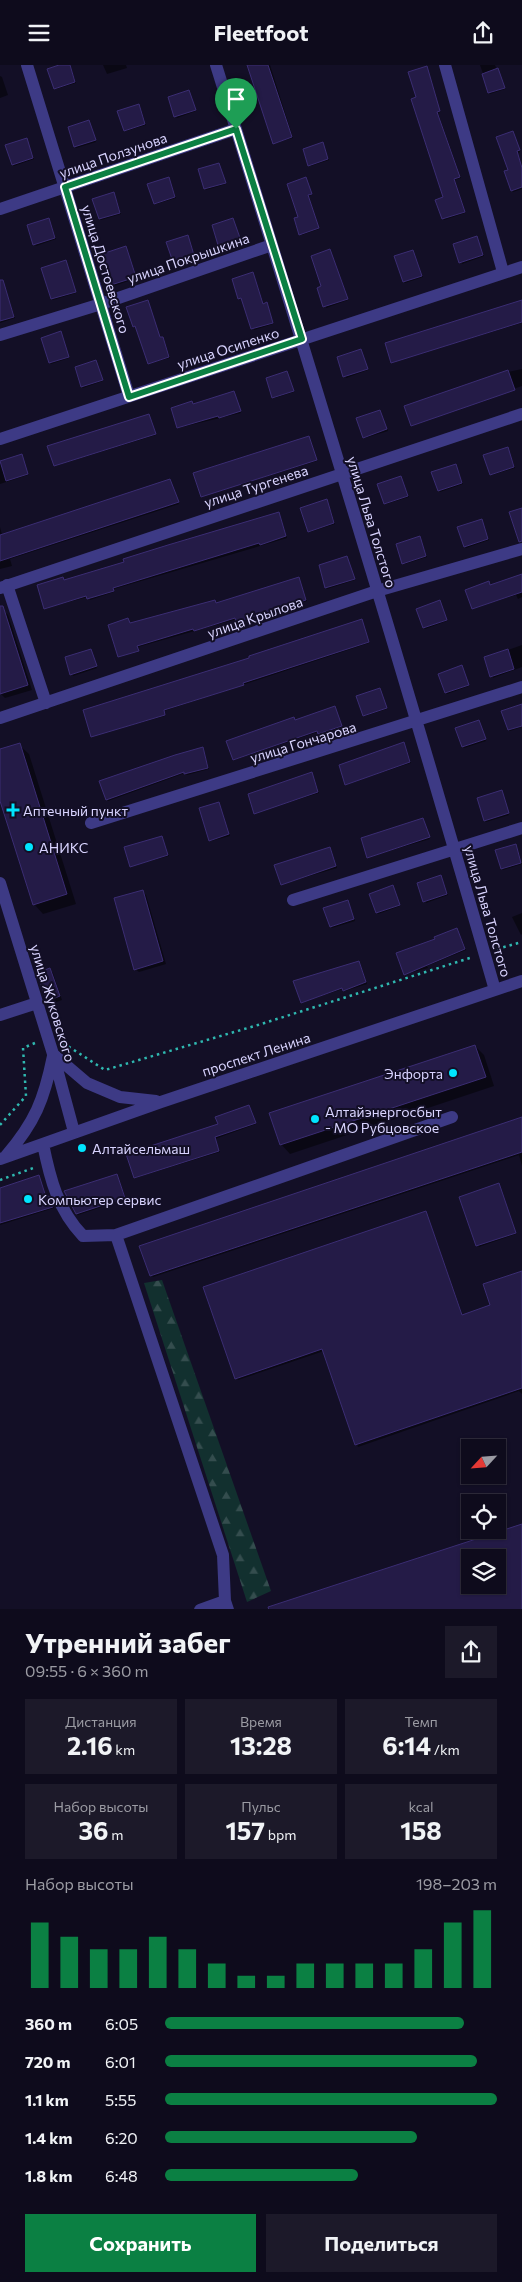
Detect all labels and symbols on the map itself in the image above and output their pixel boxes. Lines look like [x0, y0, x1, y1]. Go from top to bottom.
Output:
pin [215, 78, 257, 129]
street label: улица Ползунова [57, 129, 169, 181]
street label: улица Достоевского [78, 203, 134, 335]
street label: улица Покрышкина [125, 229, 251, 287]
street label: улица Осипенко [175, 324, 281, 372]
street label: улица Льва Толстого [344, 454, 400, 590]
street label: улица Тургенева [202, 461, 310, 511]
street label: улица Крылова [205, 593, 305, 641]
street label: улица Гончарова [248, 718, 358, 766]
place label: Аптечный пункт [23, 802, 128, 819]
marker: Аптечный пункт [7, 804, 19, 816]
place label: АНИКС [39, 839, 88, 856]
marker: АНИКС [23, 841, 35, 853]
street label: улица Льва Толстого [461, 843, 515, 979]
street label: улица Жуковского [27, 942, 79, 1064]
street label: проспект Ленина [200, 1029, 312, 1079]
place label: Энфорта [384, 1065, 443, 1082]
marker: Энфорта [447, 1067, 459, 1079]
place label: Алтайэнергосбыт - МО Рубцовское [325, 1103, 442, 1136]
marker: Алтайэнергосбыт - МО Рубцовское [309, 1113, 321, 1125]
place label: Алтайсельмаш [92, 1140, 190, 1157]
marker: Алтайсельмаш [76, 1142, 88, 1154]
place label: Компьютер сервис [38, 1191, 161, 1208]
marker: Компьютер сервис [22, 1193, 34, 1205]
north arrow [461, 1439, 506, 1484]

